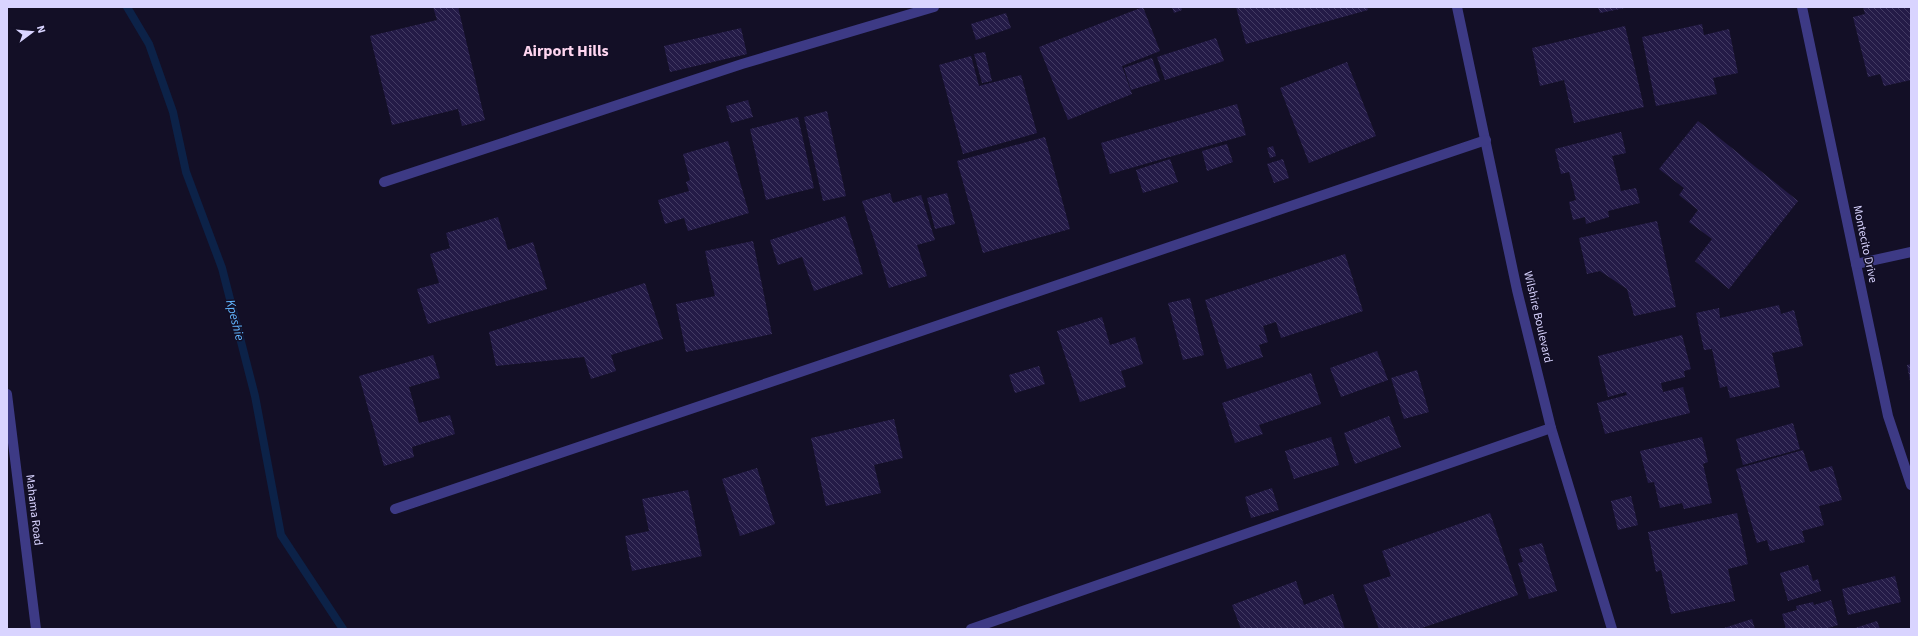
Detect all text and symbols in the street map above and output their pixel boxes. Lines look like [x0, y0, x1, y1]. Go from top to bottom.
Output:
north arrow [12, 12, 52, 52]
text: N [33, 24, 49, 35]
district label: Airport Hills [522, 40, 609, 62]
street label: Montecito Drive [1848, 204, 1882, 284]
street label: Wilshire Boulevard [1519, 269, 1557, 365]
water label: Kpeshie [221, 298, 249, 342]
street label: Mahama Road [21, 473, 47, 547]

